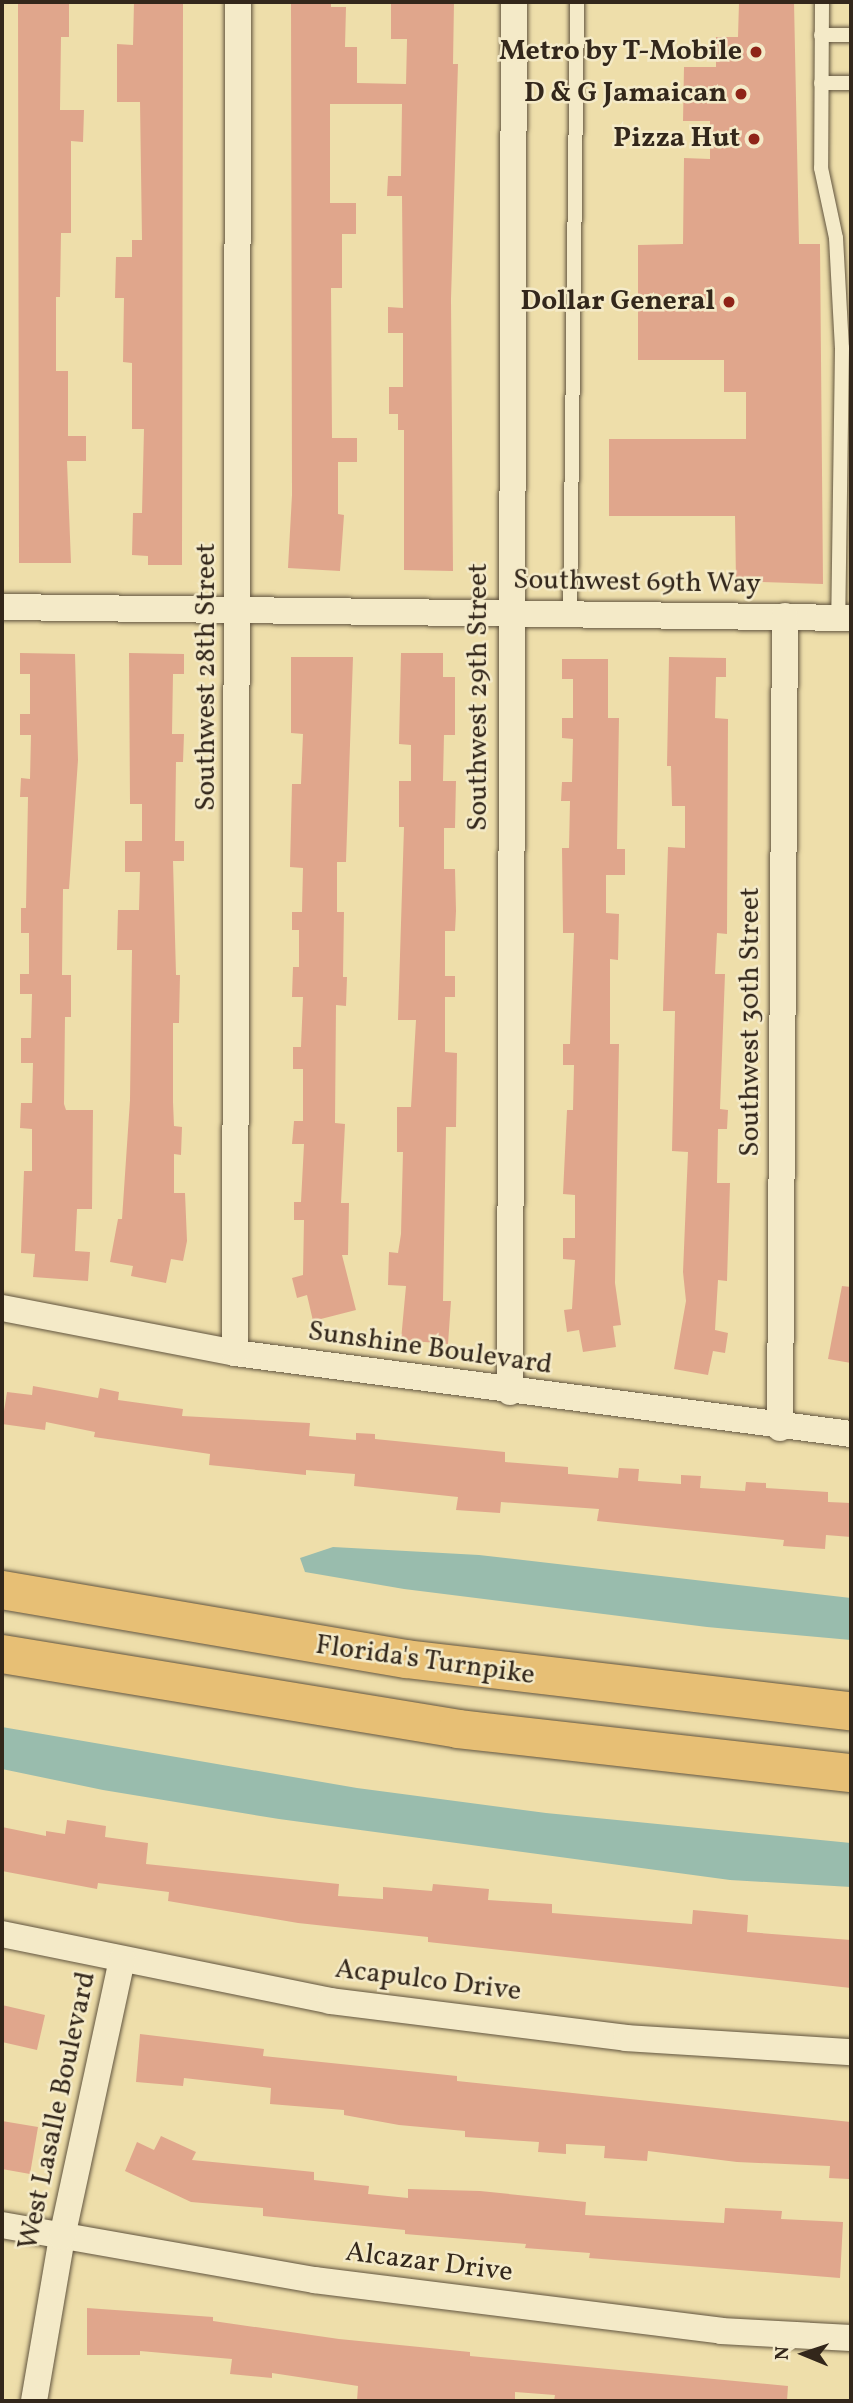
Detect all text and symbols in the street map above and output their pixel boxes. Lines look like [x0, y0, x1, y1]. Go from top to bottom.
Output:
place label: Metro by T-Mobile [498, 35, 742, 69]
marker: Metro by T-Mobile [748, 44, 764, 60]
place label: D & G Jamaican [524, 77, 727, 111]
marker: D & G Jamaican [733, 86, 749, 102]
place label: Pizza Hut [613, 122, 740, 156]
marker: Pizza Hut [746, 131, 762, 147]
place label: Dollar General [521, 285, 715, 319]
marker: Dollar General [721, 294, 737, 310]
street label: Southwest 28th Street [190, 543, 224, 811]
street label: Southwest 29th Street [462, 563, 496, 831]
street label: Southwest 69th Way [512, 564, 762, 602]
street label: Southwest 30th Street [734, 887, 768, 1157]
street label: Sunshine Boulevard [306, 1315, 554, 1383]
street label: Florida's Turnpike [313, 1629, 537, 1693]
street label: Acapulco Drive [333, 1953, 523, 2009]
street label: West Lasalle Boulevard [12, 1969, 104, 2253]
street label: Alcazar Drive [343, 2236, 515, 2290]
north arrow [769, 2319, 839, 2389]
text: N [770, 2346, 796, 2361]

